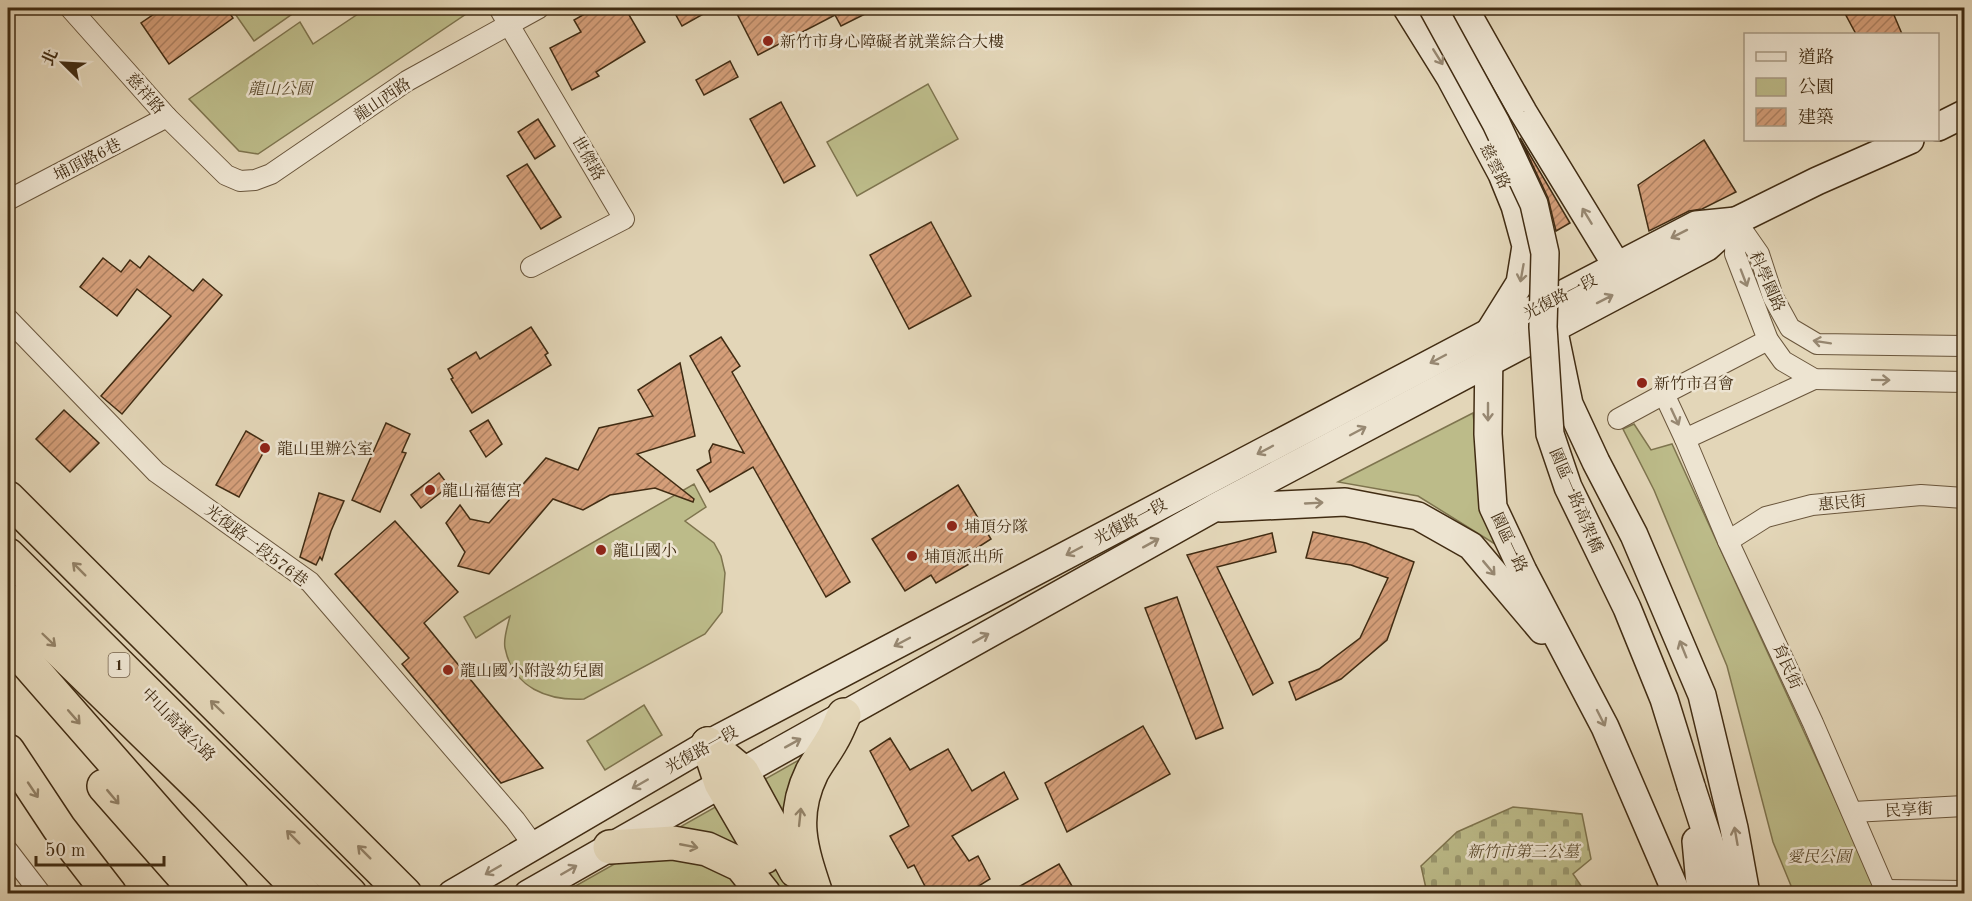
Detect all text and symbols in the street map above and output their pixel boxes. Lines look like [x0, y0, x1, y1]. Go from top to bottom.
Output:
north arrow [33, 33, 93, 93]
place label: 新竹市身心障礙者就業綜合大樓 [780, 33, 1004, 51]
legend [1744, 33, 1939, 141]
marker: 新竹市身心障礙者就業綜合大樓 [761, 34, 775, 48]
text: 北 [39, 46, 62, 68]
text: 道路 [1798, 47, 1834, 67]
one-way arrow [1433, 48, 1445, 65]
street label: 慈祥路 [123, 70, 168, 118]
street label: 龍山西路 [351, 74, 414, 125]
text: 公園 [1798, 77, 1834, 97]
park label: 龍山公園 [248, 80, 315, 98]
text: 建築 [1798, 107, 1834, 127]
street label: 世傑路 [568, 133, 608, 184]
street label: 埔頂路6巷 [51, 135, 124, 185]
street label: 慈雲路 [1476, 141, 1514, 192]
one-way arrow [1580, 208, 1592, 225]
one-way arrow [1671, 229, 1689, 240]
street label: 科學園路 [1746, 249, 1788, 314]
one-way arrow [1516, 263, 1527, 283]
one-way arrow [1739, 268, 1750, 286]
street label: 光復路一段 [1521, 271, 1600, 323]
one-way arrow [1595, 293, 1613, 305]
one-way arrow [1813, 337, 1833, 348]
one-way arrow [1429, 354, 1447, 366]
one-way arrow [1870, 374, 1890, 386]
place label: 新竹市召會 [1654, 375, 1734, 393]
marker: 新竹市召會 [1635, 376, 1649, 390]
one-way arrow [1482, 401, 1494, 421]
one-way arrow [1669, 407, 1681, 425]
one-way arrow [1349, 425, 1366, 437]
place label: 龍山里辦公室 [277, 440, 373, 458]
marker: 龍山里辦公室 [258, 441, 272, 455]
one-way arrow [1257, 444, 1274, 456]
street label: 園區一路高架橋 [1546, 445, 1606, 555]
place label: 龍山福德宮 [442, 482, 522, 500]
marker: 龍山福德宮 [423, 483, 437, 497]
street label: 惠民街 [1817, 492, 1867, 514]
street label: 光復路一段 [1091, 495, 1170, 549]
one-way arrow [1304, 498, 1324, 509]
street label: 光復路一段576巷 [202, 501, 311, 590]
street label: 園區一路 [1487, 510, 1531, 575]
place label: 埔頂分隊 [964, 518, 1028, 536]
marker: 埔頂分隊 [945, 519, 959, 533]
one-way arrow [1143, 536, 1160, 548]
place label: 龍山國小 [613, 542, 677, 560]
marker: 龍山國小 [594, 543, 608, 557]
one-way arrow [1066, 545, 1083, 557]
place label: 埔頂派出所 [924, 548, 1004, 566]
marker: 埔頂派出所 [905, 549, 919, 563]
one-way arrow [1483, 560, 1496, 576]
one-way arrow [71, 562, 86, 577]
one-way arrow [972, 632, 989, 644]
one-way arrow [42, 633, 57, 648]
one-way arrow [893, 637, 911, 648]
one-way arrow [1677, 640, 1688, 658]
street label: 育民街 [1769, 641, 1805, 692]
road number: 1 [108, 653, 130, 677]
place label: 龍山國小附設幼兒園 [460, 662, 604, 680]
marker: 龍山國小附設幼兒園 [441, 663, 455, 677]
street label: 中山高速公路 [138, 684, 219, 765]
one-way arrow [210, 700, 225, 714]
one-way arrow [67, 709, 80, 725]
one-way arrow [1595, 709, 1607, 727]
street label: 光復路一段 [662, 723, 741, 777]
one-way arrow [784, 737, 801, 749]
one-way arrow [632, 778, 649, 790]
one-way arrow [27, 781, 39, 797]
one-way arrow [107, 789, 120, 805]
street label: 民享街 [1885, 800, 1933, 820]
one-way arrow [794, 807, 805, 827]
one-way arrow [1730, 826, 1741, 846]
scale bar [36, 829, 164, 867]
one-way arrow [286, 830, 301, 845]
one-way arrow [679, 841, 699, 852]
text: 50 m [45, 842, 85, 860]
park label: 新竹市第三公墓 [1467, 843, 1582, 861]
one-way arrow [357, 844, 371, 859]
park label: 愛民公園 [1787, 848, 1854, 866]
one-way arrow [485, 864, 502, 876]
one-way arrow [560, 864, 578, 875]

